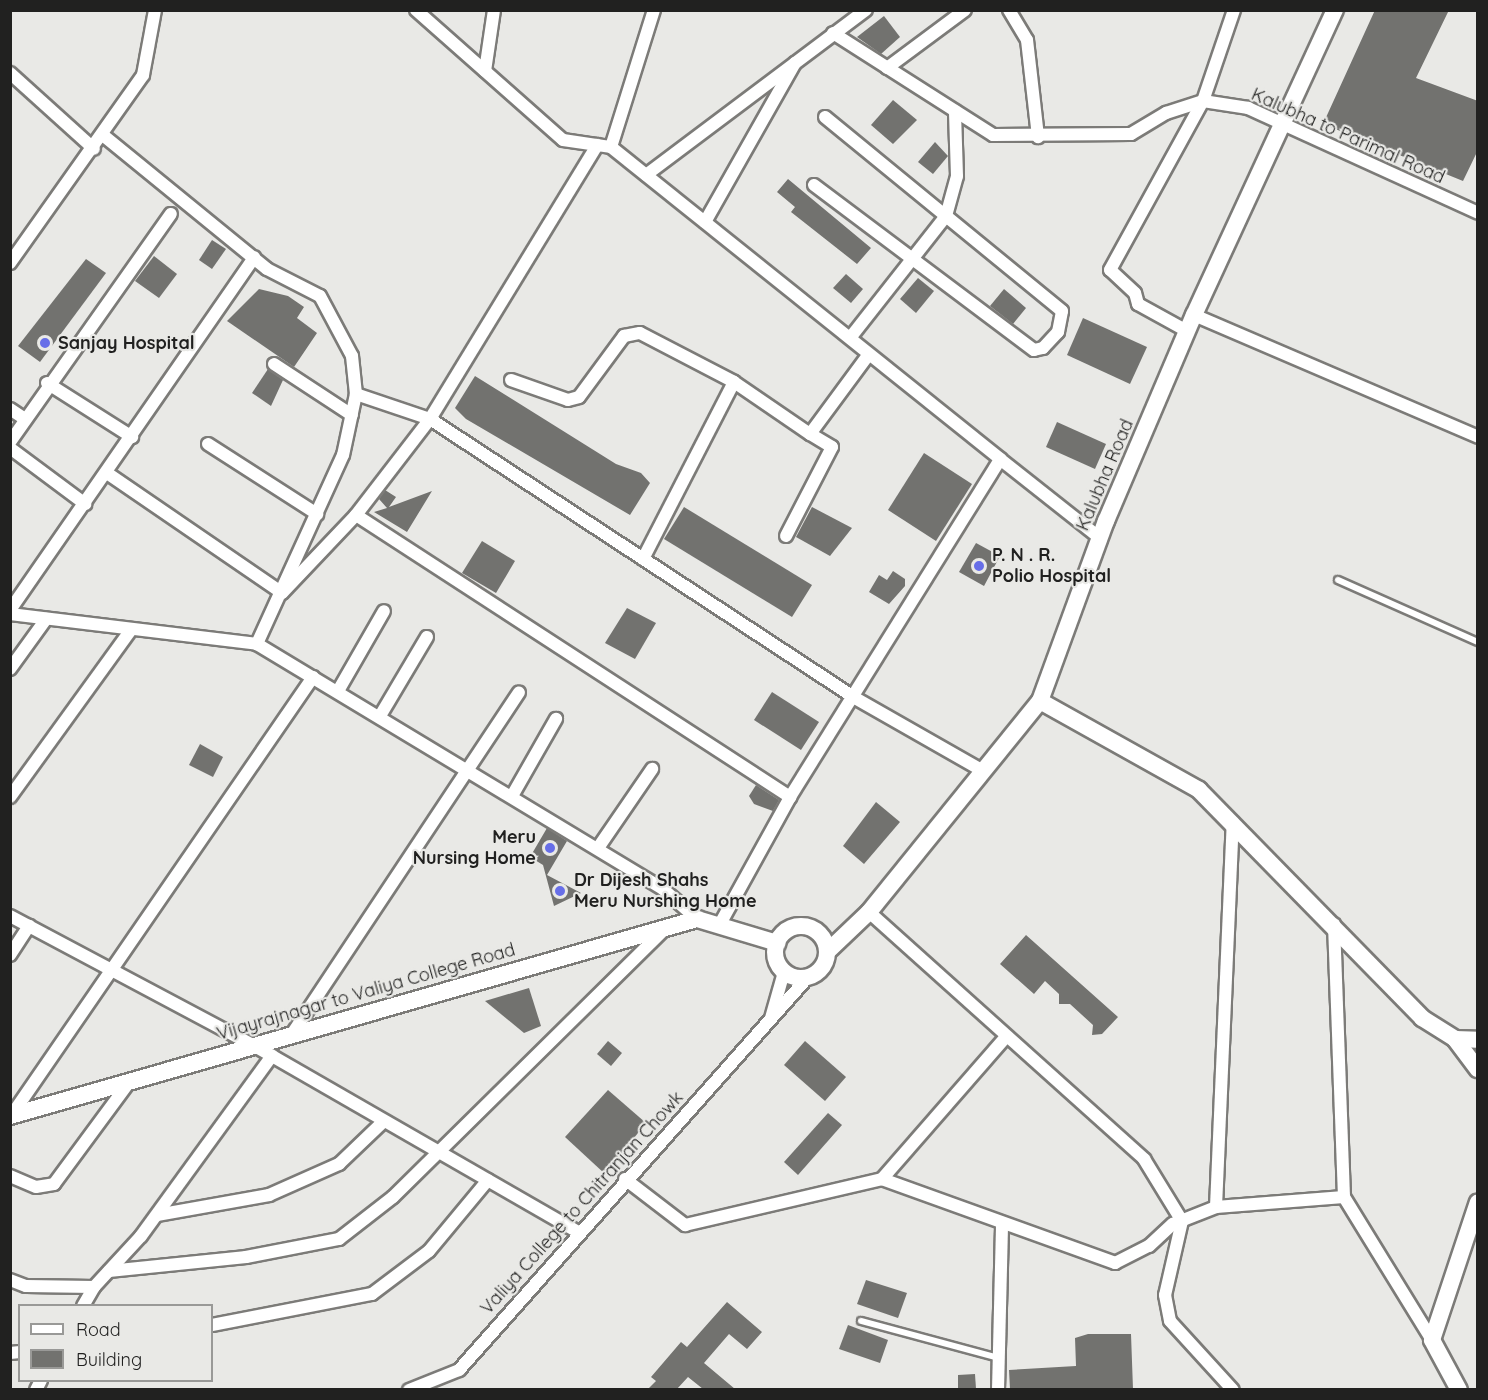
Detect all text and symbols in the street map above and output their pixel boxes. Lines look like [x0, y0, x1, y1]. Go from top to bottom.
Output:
street label: Kalubha to Parimal Road [1248, 84, 1448, 188]
place label: Sanjay Hospital [58, 332, 195, 354]
marker: Sanjay Hospital [36, 334, 54, 352]
street label: Kalubha Road [1072, 416, 1138, 534]
place label: P. N . R. Polio Hospital [992, 545, 1111, 588]
marker: P. N . R. Polio Hospital [970, 557, 988, 575]
place label: Meru Nursing Home [413, 827, 536, 870]
marker: Meru Nursing Home [541, 839, 559, 857]
place label: Dr Dijesh Shahs Meru Nurshing Home [574, 870, 757, 912]
marker: Dr Dijesh Shahs Meru Nurshing Home [551, 882, 569, 900]
street label: Vijayrajnagar to Valiya College Road [214, 939, 518, 1045]
street label: Valiya College to Chitranjan Chowk [476, 1087, 688, 1319]
legend [18, 1304, 213, 1382]
text: Road [76, 1318, 121, 1341]
text: Building [76, 1348, 142, 1371]

